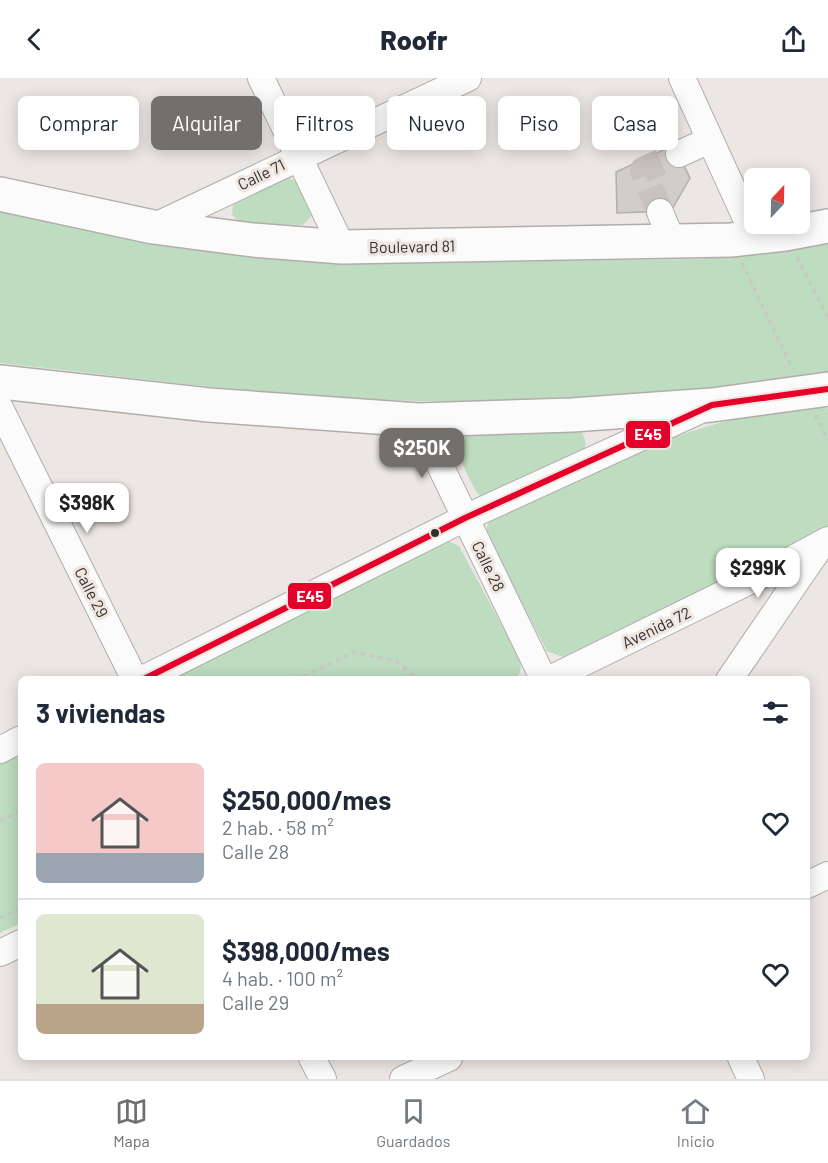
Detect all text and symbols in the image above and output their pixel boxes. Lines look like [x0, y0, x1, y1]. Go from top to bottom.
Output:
icon: back [18, 23, 51, 56]
text: Roofr [380, 23, 448, 55]
icon: share [777, 23, 810, 56]
chip: Comprar [18, 96, 139, 150]
chip: Alquilar [151, 96, 262, 150]
chip: Filtros [274, 96, 375, 150]
chip: Nuevo [387, 96, 486, 150]
chip: Piso [498, 96, 580, 150]
chip: Casa [592, 96, 678, 150]
street label: Calle 71 [234, 154, 288, 194]
north arrow [744, 168, 810, 234]
map controls [744, 168, 810, 234]
street label: Boulevard 81 [369, 236, 455, 256]
line badge: E45 [625, 420, 671, 449]
text: E45 [634, 424, 662, 443]
pin: $250K [380, 428, 464, 479]
text: $250K [393, 435, 451, 459]
pin: $398K [45, 483, 129, 534]
text: $398K [59, 490, 115, 514]
unlabelled marker [429, 527, 441, 539]
street label: Calle 28 [469, 538, 509, 594]
pin: $299K [716, 548, 800, 599]
text: $299K [730, 555, 786, 579]
street label: Calle 29 [71, 564, 113, 620]
line badge: E45 [287, 582, 332, 610]
text: E45 [296, 586, 324, 605]
street label: Avenida 72 [619, 602, 693, 652]
icon: filters [759, 696, 792, 729]
text: 3 viviendas [36, 697, 165, 728]
text: $250,000/mes [222, 784, 391, 815]
icon: home [84, 787, 156, 859]
icon: heart [759, 807, 792, 840]
text: 2 hab. · 58 m² [222, 815, 334, 839]
text: Calle 28 [222, 839, 289, 863]
text: $398,000/mes [222, 935, 390, 966]
icon: home [84, 938, 156, 1010]
icon: heart [759, 958, 792, 991]
text: 4 hab. · 100 m² [222, 966, 343, 990]
text: Calle 29 [222, 990, 289, 1014]
tab: Mapa [113, 1095, 150, 1150]
tab: Guardados [376, 1095, 451, 1150]
tab: Inicio [677, 1095, 715, 1150]

